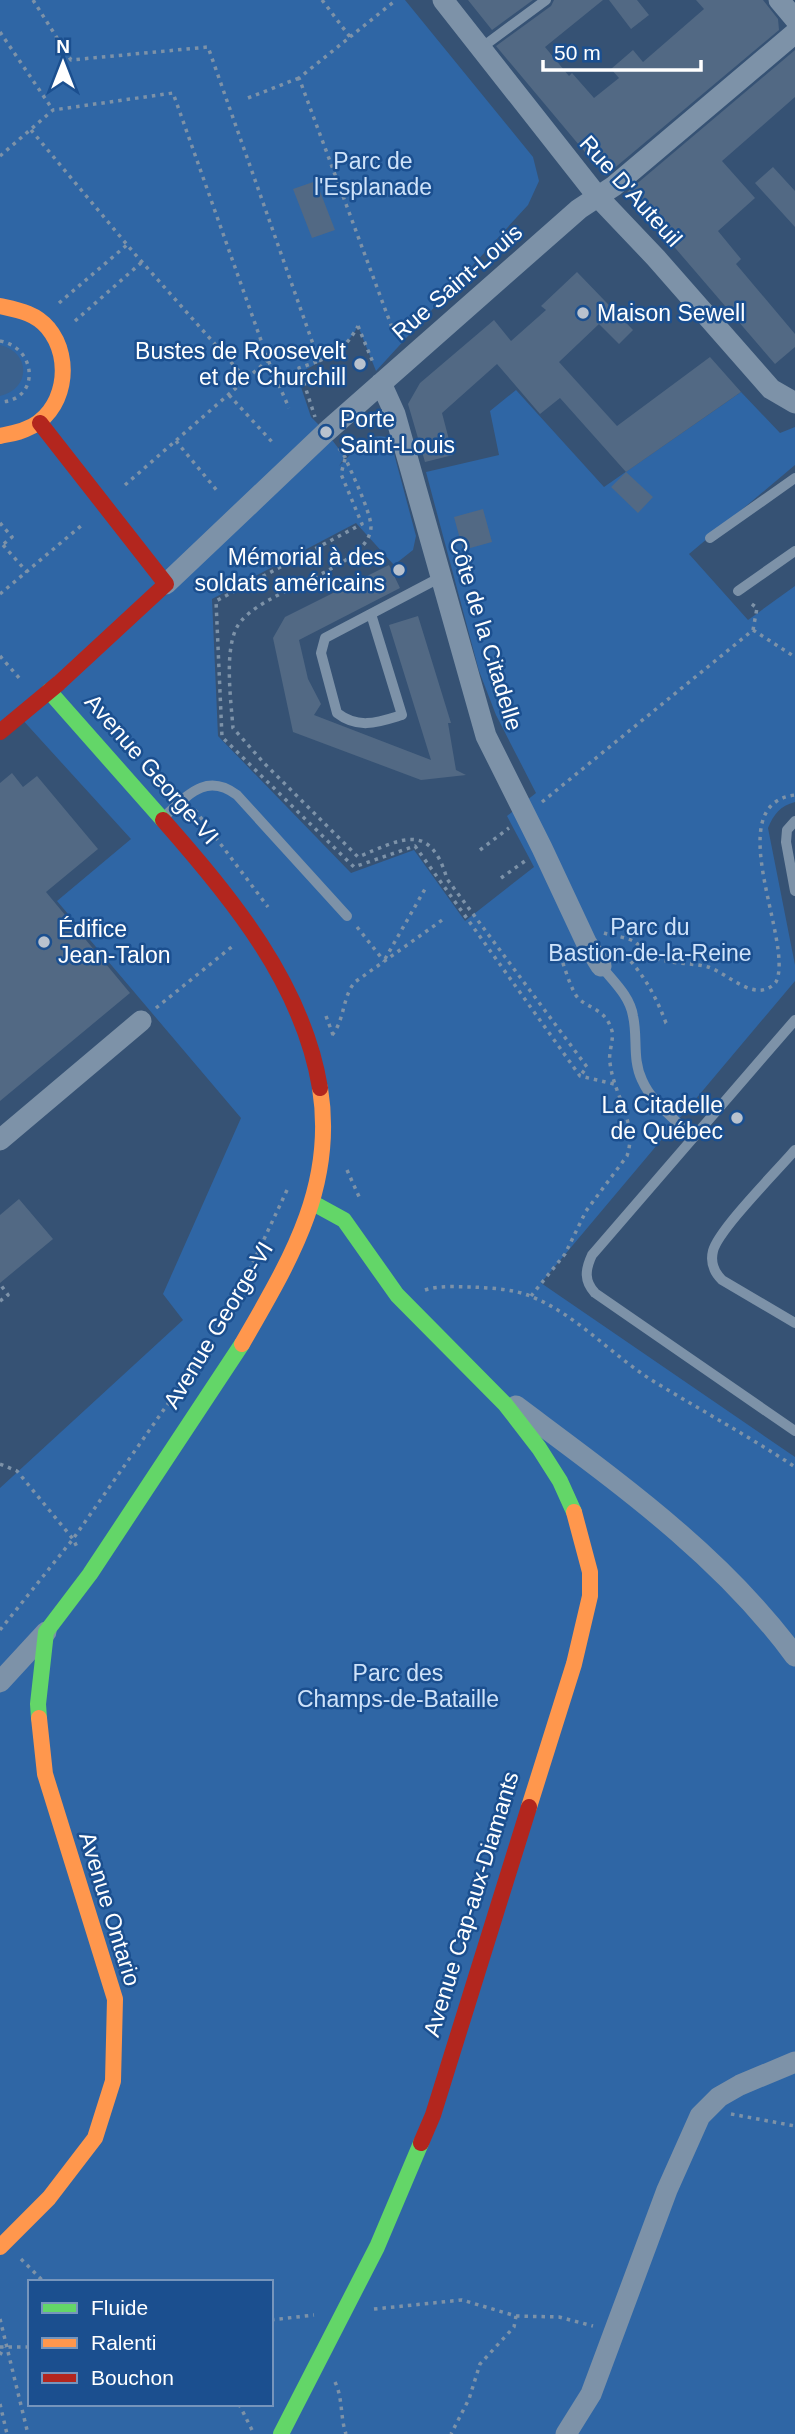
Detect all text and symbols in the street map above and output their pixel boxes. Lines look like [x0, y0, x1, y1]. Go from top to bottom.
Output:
north arrow [28, 28, 98, 98]
scale bar [543, 28, 700, 72]
text: N [56, 36, 70, 57]
text: 50 m [554, 41, 601, 64]
street label: Rue D'Auteuil [575, 130, 687, 252]
park label: Parc de l'Esplanade [314, 148, 432, 200]
street label: Rue Saint-Louis [387, 219, 527, 345]
place label: Maison Sewell [597, 300, 745, 326]
marker: Maison Sewell [575, 305, 591, 321]
place label: Bustes de Roosevelt et de Churchill [135, 338, 347, 390]
marker: Bustes de Roosevelt et de Churchill [352, 356, 368, 372]
place label: Porte Saint-Louis [340, 406, 455, 458]
marker: Porte Saint-Louis [318, 424, 334, 440]
street label: Côte de la Citadelle [444, 534, 528, 734]
place label: Mémorial à des soldats américains [195, 544, 385, 596]
marker: Mémorial à des soldats américains [391, 562, 407, 578]
street label: Avenue George-VI [80, 689, 224, 849]
park label: Parc du Bastion-de-la-Reine [548, 914, 752, 966]
place label: Édifice Jean-Talon [58, 916, 171, 968]
marker: Édifice Jean-Talon [36, 934, 52, 950]
place label: La Citadelle de Québec [602, 1092, 723, 1144]
marker: La Citadelle de Québec [729, 1110, 745, 1126]
street label: Avenue George-VI [158, 1237, 278, 1413]
park label: Parc des Champs-de-Bataille [297, 1660, 499, 1712]
street label: Avenue Cap-aux-Diamants [418, 1768, 524, 2040]
street label: Avenue Ontario [74, 1829, 146, 1989]
legend [28, 2280, 273, 2406]
text: Fluide [91, 2296, 148, 2319]
text: Ralenti [91, 2331, 156, 2354]
text: Bouchon [91, 2366, 174, 2389]

